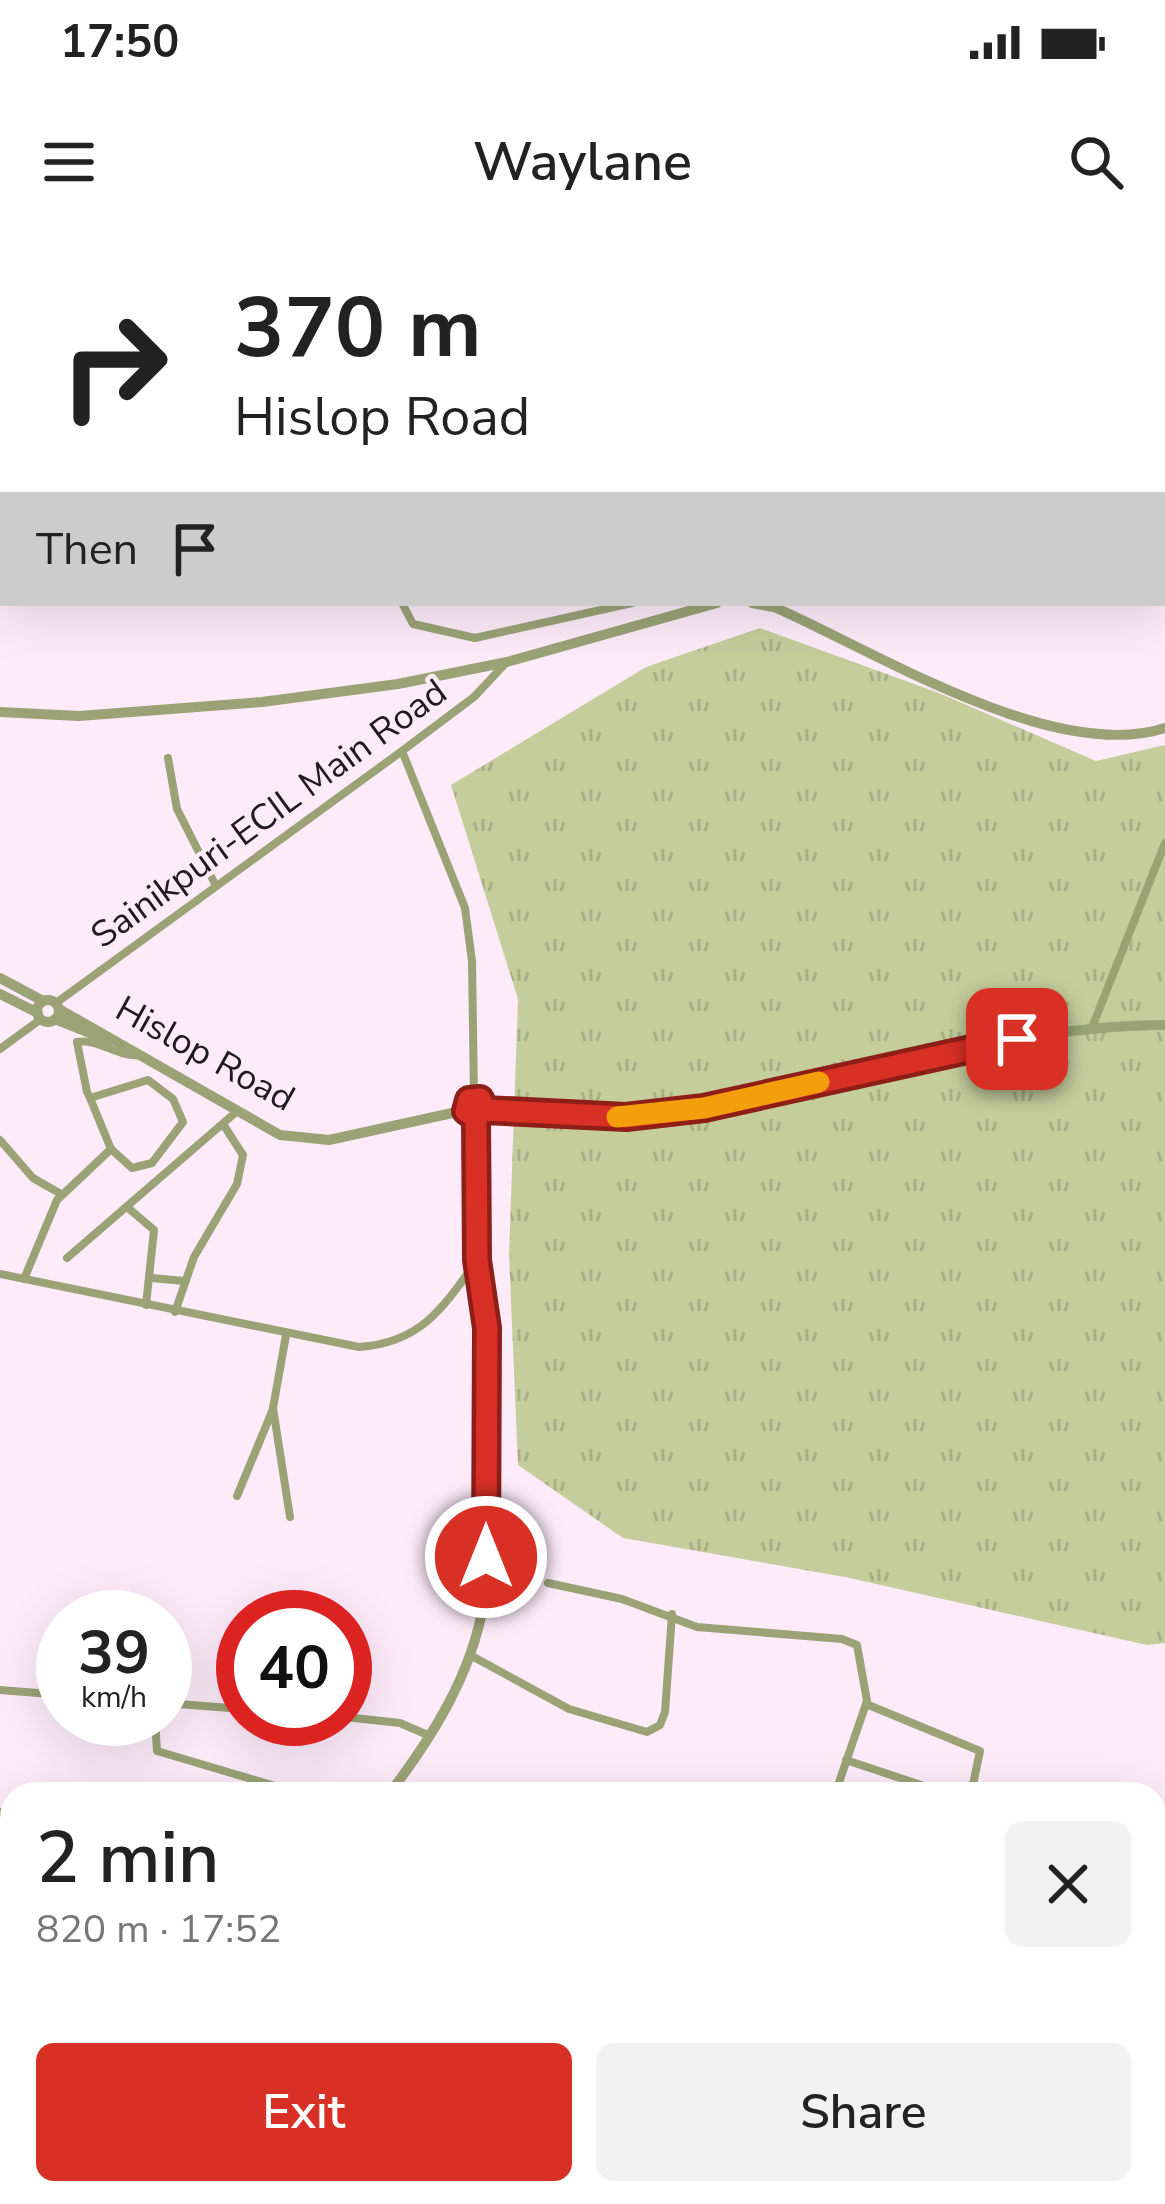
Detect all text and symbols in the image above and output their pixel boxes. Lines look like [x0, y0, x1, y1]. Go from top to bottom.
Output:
text: 17:50 [60, 12, 179, 73]
text: Waylane [473, 125, 692, 199]
icon: menu [36, 129, 102, 195]
icon: search [1063, 129, 1129, 195]
text: 370 m [234, 271, 482, 386]
icon: right [36, 288, 192, 444]
text: Hislop Road [234, 380, 530, 454]
icon: arrive [162, 516, 228, 582]
text: Then [36, 519, 138, 580]
street label: Sainikpuri-ECIL Main Road [81, 668, 457, 960]
street label: Hislop Road [107, 985, 303, 1123]
pin [966, 988, 1068, 1090]
icon: arrive [984, 1006, 1050, 1072]
position arrow [423, 1494, 549, 1620]
speed limit sign: 40 [216, 1590, 372, 1746]
text: 39 [78, 1612, 150, 1694]
text: km/h [81, 1677, 147, 1718]
text: 2 min [36, 1809, 219, 1907]
button: close [1005, 1821, 1131, 1947]
text: 820 m · 17:52 [36, 1903, 281, 1956]
button: Exit [36, 2043, 572, 2181]
button: Share [596, 2043, 1131, 2181]

